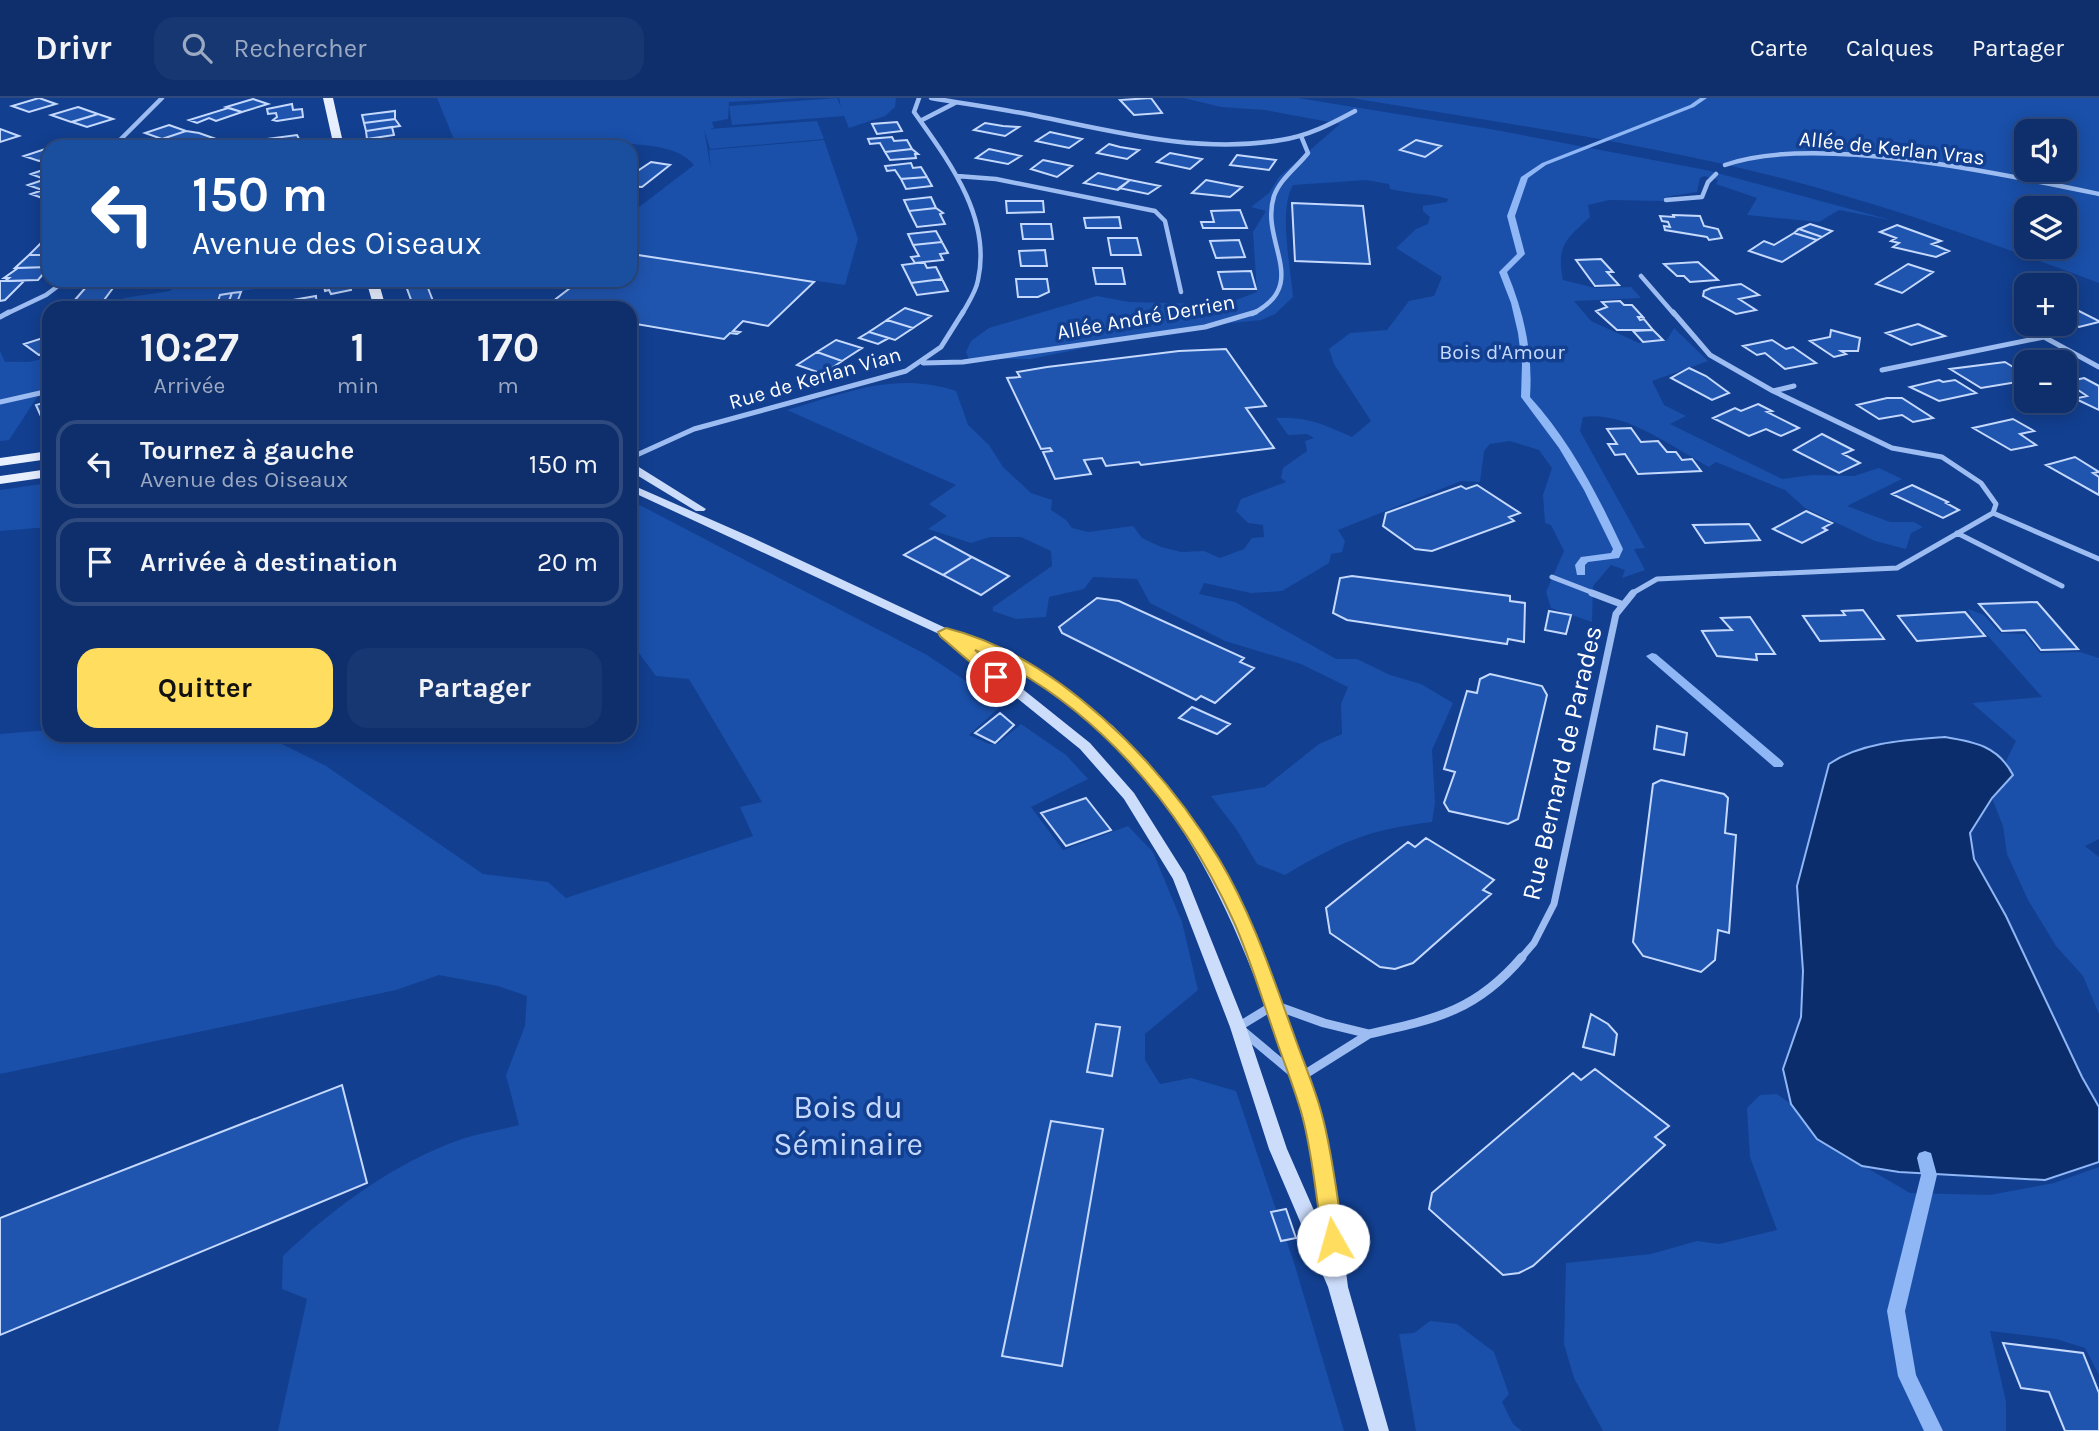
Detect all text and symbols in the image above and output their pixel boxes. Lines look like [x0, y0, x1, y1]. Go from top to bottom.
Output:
search box [154, 17, 644, 80]
text: Drivr [35, 29, 112, 67]
icon: search [178, 29, 216, 67]
text: Rechercher [234, 33, 367, 64]
text: Carte [1750, 34, 1808, 62]
text: Calques [1846, 34, 1934, 62]
text: Partager [1972, 34, 2064, 62]
map controls [2014, 119, 2077, 413]
button: sound [2014, 119, 2077, 182]
street label: Allée de Kerlan Vras [1798, 126, 1986, 170]
text: 150 m [192, 166, 328, 223]
icon: left [77, 168, 168, 259]
button: layers [2014, 196, 2077, 259]
text: Avenue des Oiseaux [192, 225, 482, 262]
button: + [2014, 273, 2077, 336]
street label: Allée André Derrien [1055, 290, 1237, 344]
text: 10:27 [140, 322, 239, 372]
text: 1 [350, 322, 365, 372]
text: 170 [477, 322, 539, 372]
park label: Bois d'Amour [1439, 340, 1565, 364]
street label: Rue de Kerlan Vian [726, 342, 904, 414]
button: − [2014, 350, 2077, 413]
text: Arrivée [153, 372, 225, 399]
text: min [337, 372, 379, 399]
text: m [497, 372, 519, 399]
text: Tournez à gauche [140, 435, 354, 466]
icon: left [81, 445, 119, 483]
text: 150 m [529, 449, 598, 480]
text: Avenue des Oiseaux [140, 466, 348, 493]
icon: arrive [81, 543, 119, 581]
text: Arrivée à destination [140, 547, 398, 578]
text: 20 m [537, 547, 598, 578]
street label: Rue Bernard de Parades [1515, 623, 1609, 903]
pin [966, 647, 1026, 707]
button: Quitter [77, 648, 333, 728]
button: Partager [347, 648, 602, 728]
icon: arrive [977, 658, 1015, 696]
park label: Bois du Séminaire [773, 1089, 923, 1163]
position arrow [1296, 1203, 1370, 1277]

